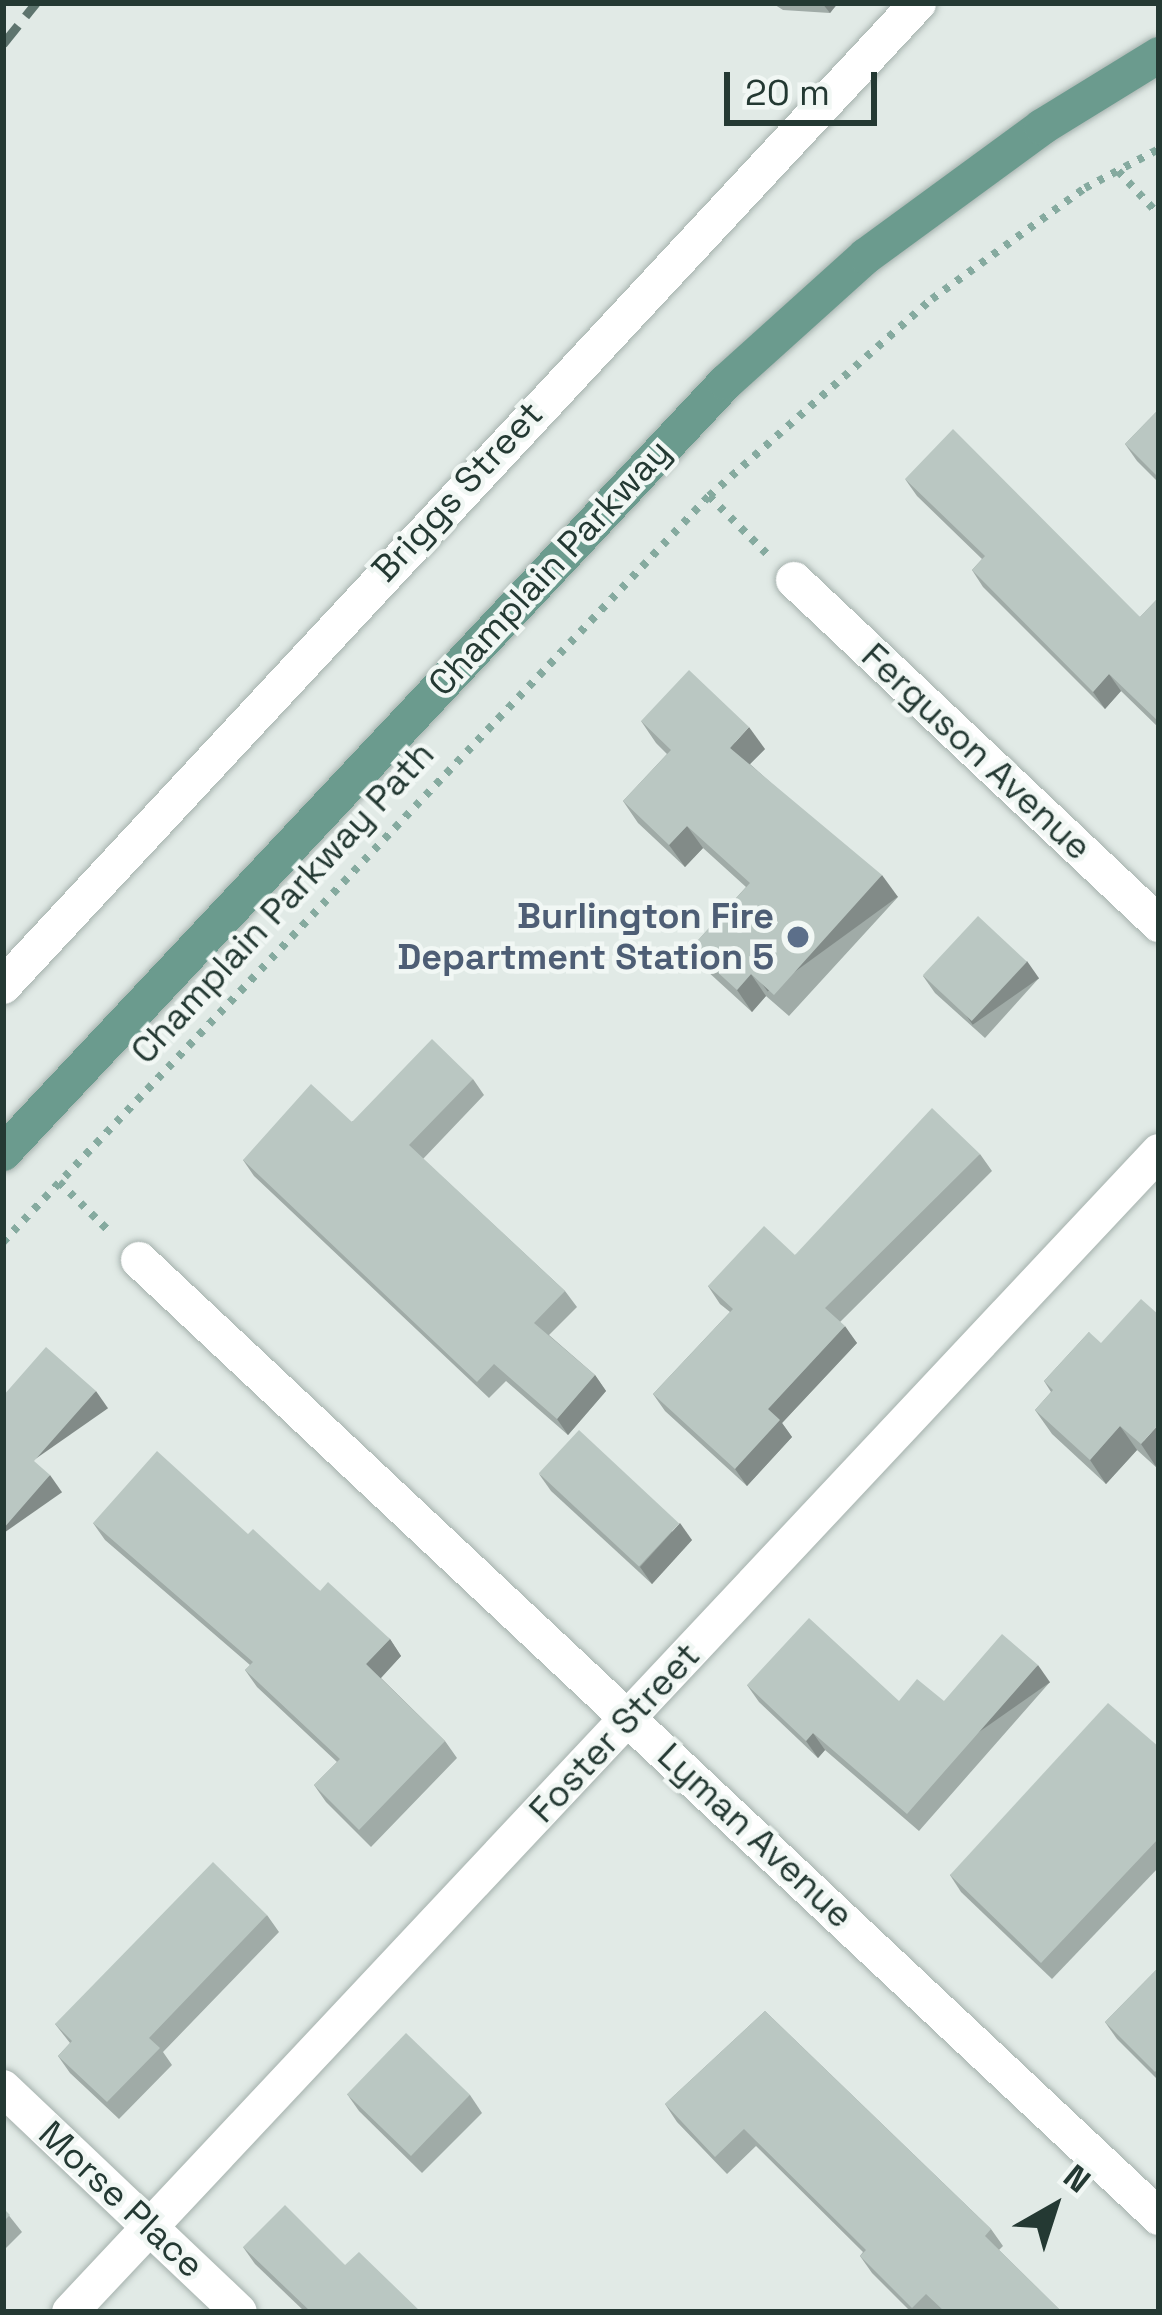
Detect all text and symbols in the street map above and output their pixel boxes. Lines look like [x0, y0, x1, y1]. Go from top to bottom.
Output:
scale bar [730, 48, 883, 122]
text: 20 m [745, 70, 830, 116]
street label: Briggs Street [364, 393, 552, 591]
street label: Champlain Parkway [420, 431, 680, 705]
street label: Ferguson Avenue [852, 634, 1100, 870]
street label: Champlain Parkway Path [123, 733, 443, 1073]
place label: Burlington Fire Department Station 5 [397, 894, 774, 979]
marker: Burlington Fire Department Station 5 [785, 924, 811, 950]
street label: Foster Street [521, 1634, 709, 1832]
street label: Lyman Avenue [648, 1734, 862, 1938]
street label: Morse Place [30, 2113, 212, 2287]
north arrow [994, 2147, 1114, 2267]
text: N [1055, 2156, 1098, 2202]

